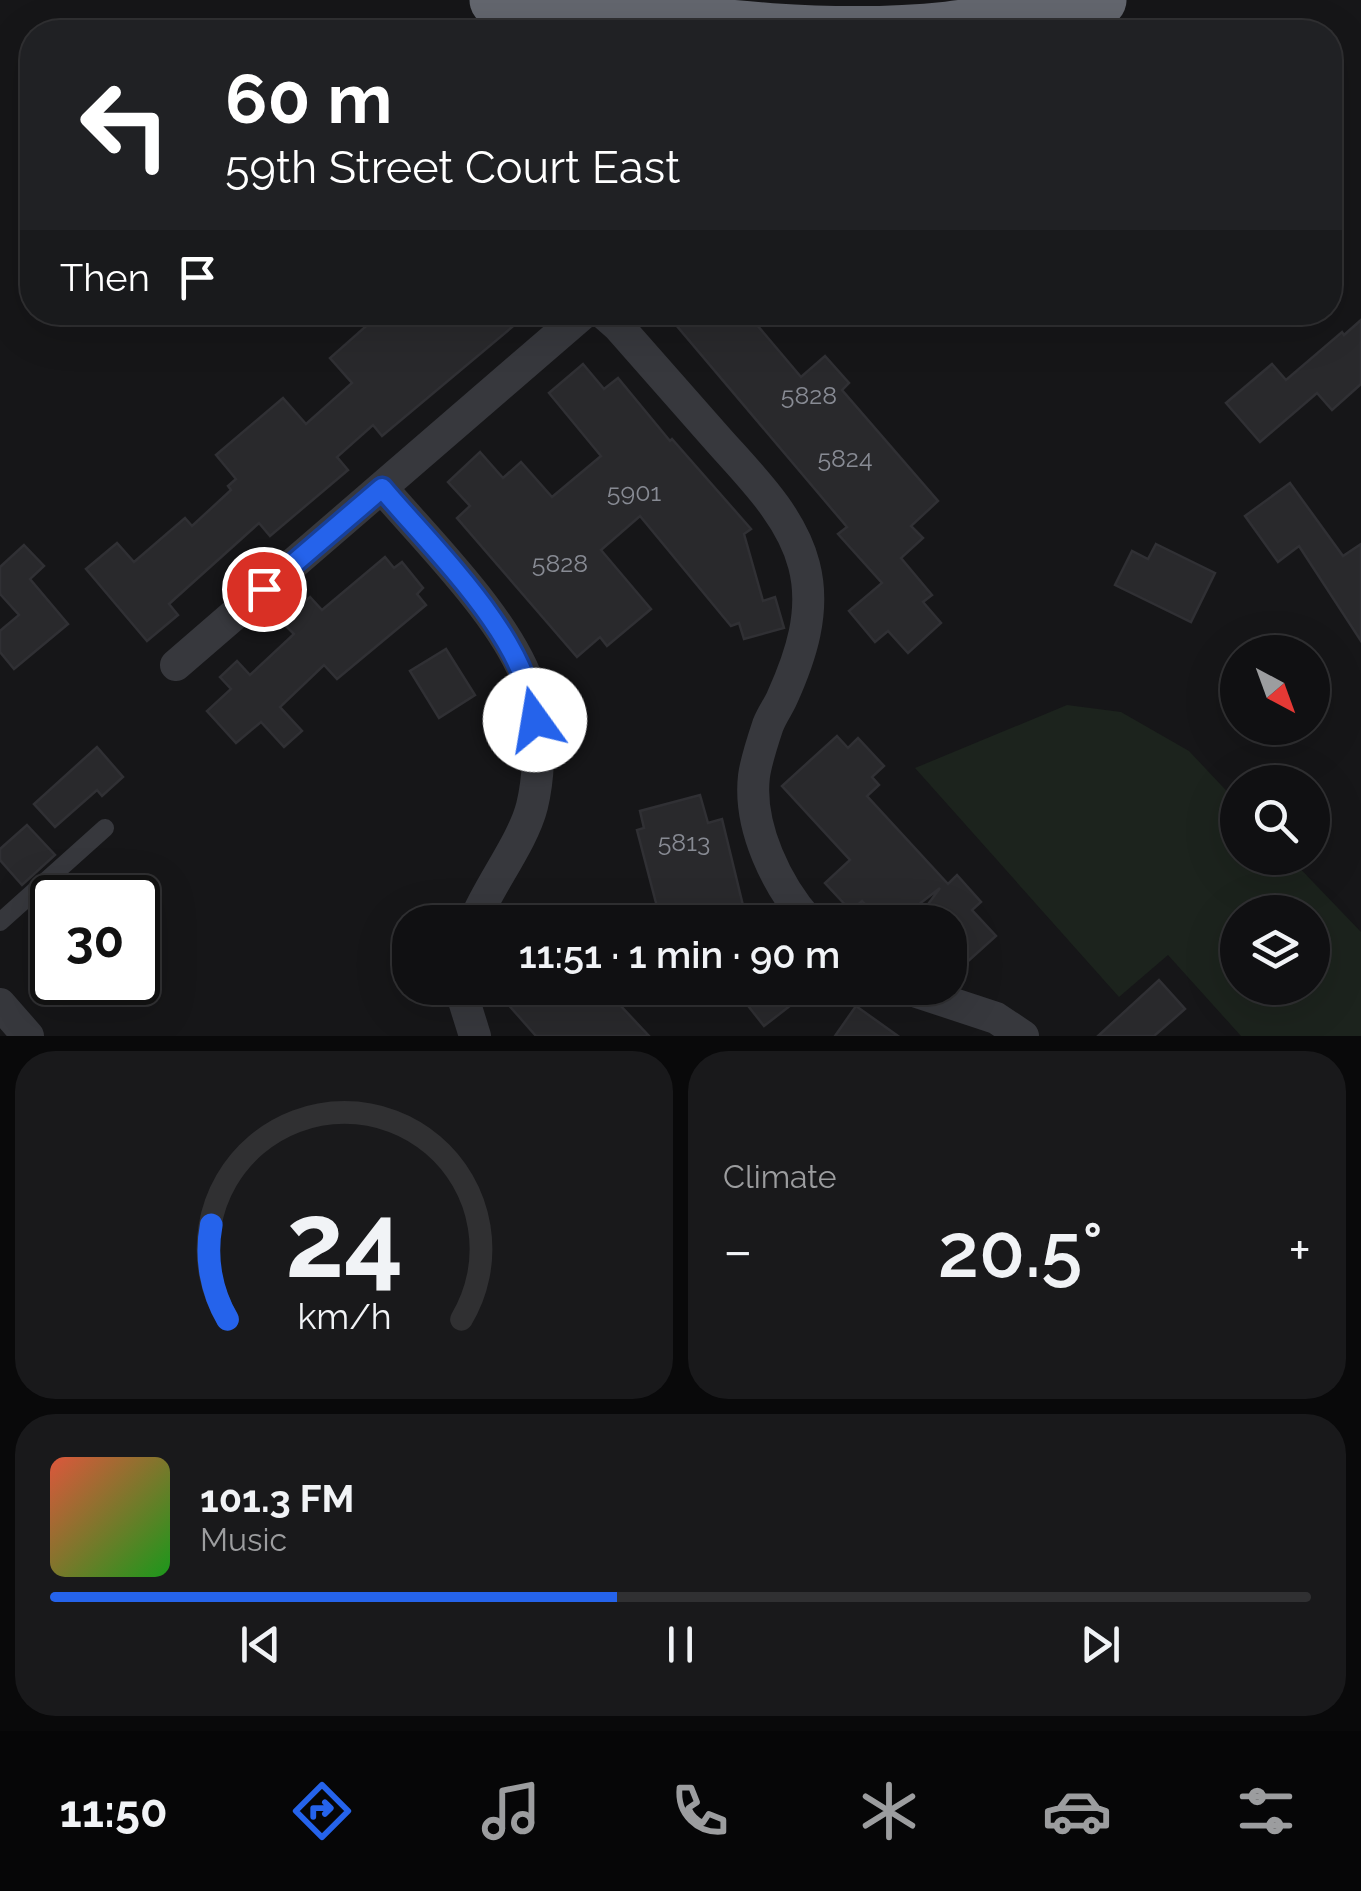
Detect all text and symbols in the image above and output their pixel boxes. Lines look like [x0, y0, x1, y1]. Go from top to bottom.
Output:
text: 60 m [225, 57, 392, 139]
icon: left [60, 60, 190, 190]
text: 59th Street Court East [225, 141, 680, 194]
icon: arrive [170, 250, 225, 305]
text: Then [60, 255, 150, 300]
house number: 5828 [781, 380, 837, 410]
house number: 5824 [817, 443, 873, 473]
house number: 5901 [607, 477, 661, 507]
pin [222, 547, 307, 632]
house number: 5828 [532, 548, 588, 578]
icon: arrive [237, 562, 292, 617]
north arrow [1220, 635, 1330, 745]
map controls [1220, 635, 1330, 1005]
position arrow [483, 668, 587, 772]
button: search [1220, 765, 1330, 875]
house number: 5813 [658, 827, 710, 857]
speed limit sign: 30 [30, 875, 160, 1005]
button: layers [1220, 895, 1330, 1005]
text: 11:51 · 1 min · 90 m [519, 932, 840, 977]
text: Climate [723, 1158, 837, 1195]
text: 24 [285, 1179, 403, 1301]
text: 20.5° [938, 1206, 1103, 1295]
text: − [723, 1218, 753, 1283]
text: + [1288, 1218, 1311, 1283]
text: km/h [297, 1295, 391, 1337]
text: 101.3 FM [200, 1476, 354, 1521]
text: Music [200, 1521, 287, 1558]
icon: previous [233, 1617, 288, 1672]
icon: pause [653, 1617, 708, 1672]
icon: next [1073, 1617, 1128, 1672]
icon: directions [287, 1776, 357, 1846]
icon: music [476, 1776, 546, 1846]
icon: phone [665, 1776, 735, 1846]
icon: climate [854, 1776, 924, 1846]
icon: car [1042, 1776, 1112, 1846]
icon: filters [1231, 1776, 1301, 1846]
text: 11:50 [59, 1785, 168, 1838]

